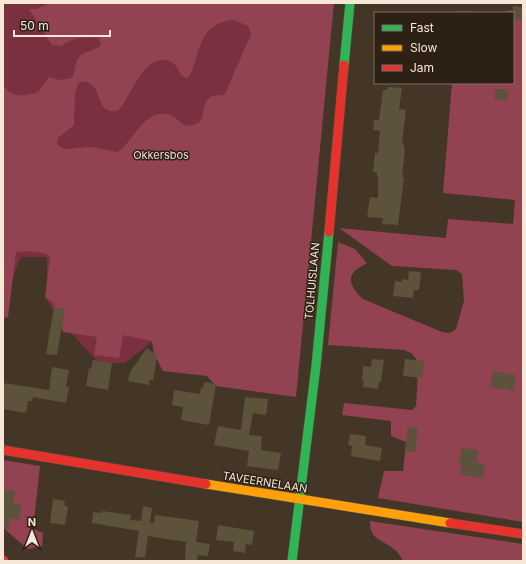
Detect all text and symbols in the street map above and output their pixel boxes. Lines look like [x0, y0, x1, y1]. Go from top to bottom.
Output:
scale bar [14, 12, 110, 38]
legend [374, 12, 514, 84]
text: 50 m [20, 18, 49, 33]
text: Fast [410, 20, 434, 35]
text: Slow [410, 40, 438, 55]
text: Jam [410, 60, 434, 75]
park label: Okkersbos [133, 148, 189, 162]
street label: TOLHUISLAAN [302, 242, 322, 320]
street label: TAVEERNELAAN [222, 468, 308, 496]
north arrow [12, 512, 52, 552]
text: N [28, 515, 36, 529]

